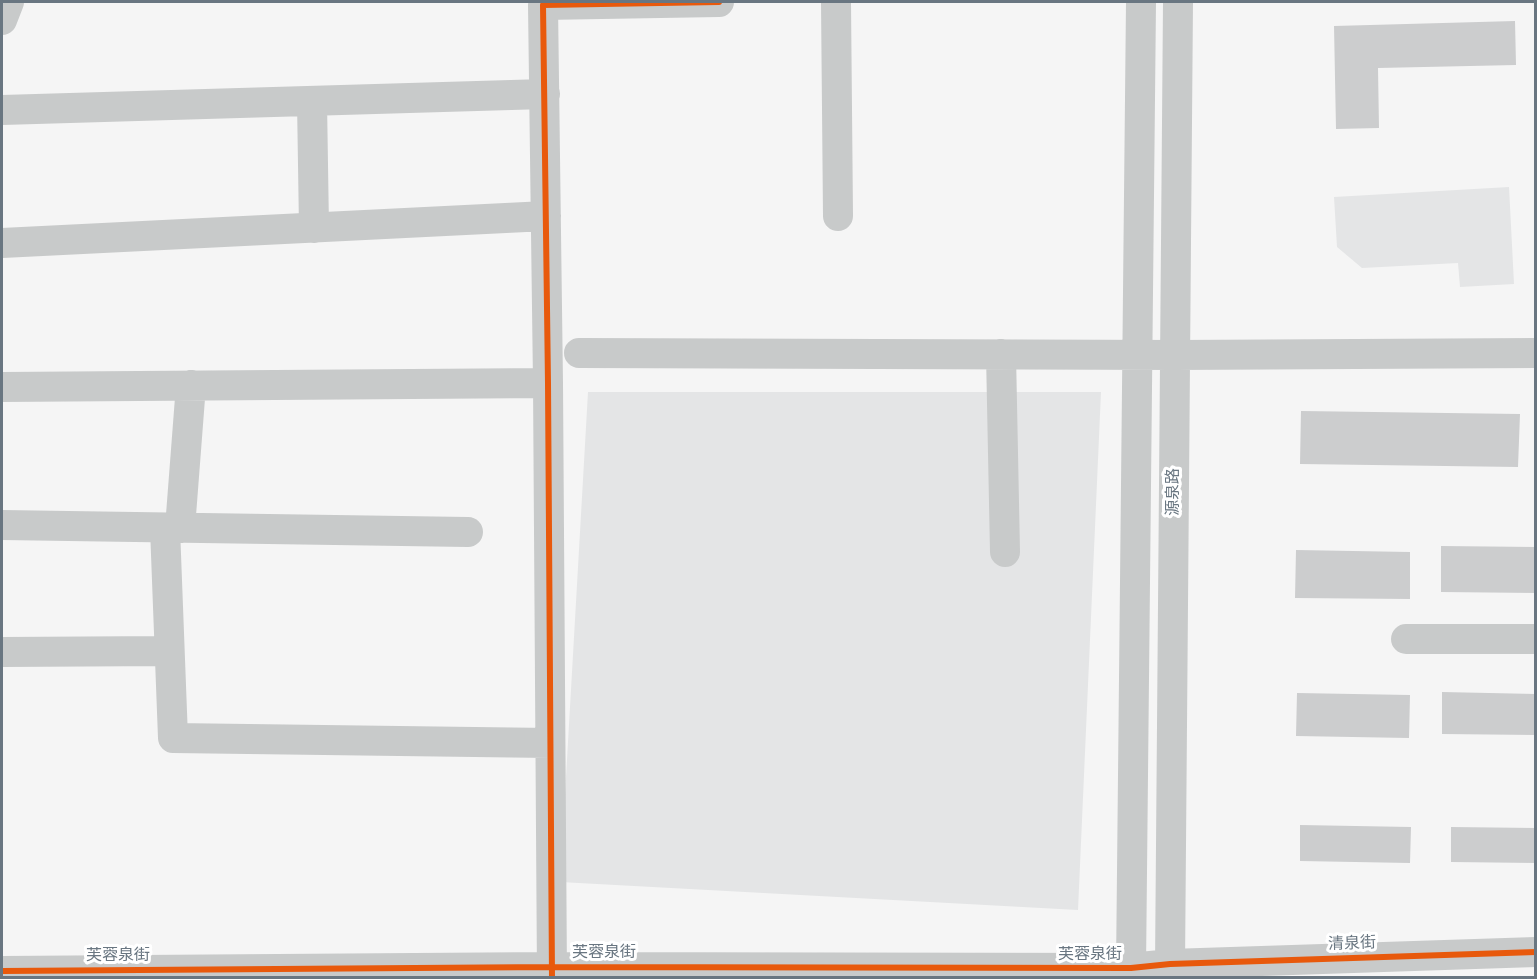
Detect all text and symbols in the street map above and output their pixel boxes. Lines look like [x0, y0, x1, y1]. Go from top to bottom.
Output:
street label: 源泉路 [1164, 468, 1184, 516]
street label: 清泉街 [1328, 934, 1376, 954]
street label: 芙蓉泉街 [572, 943, 636, 963]
street label: 芙蓉泉街 [1058, 945, 1122, 965]
street label: 芙蓉泉街 [86, 946, 150, 966]

